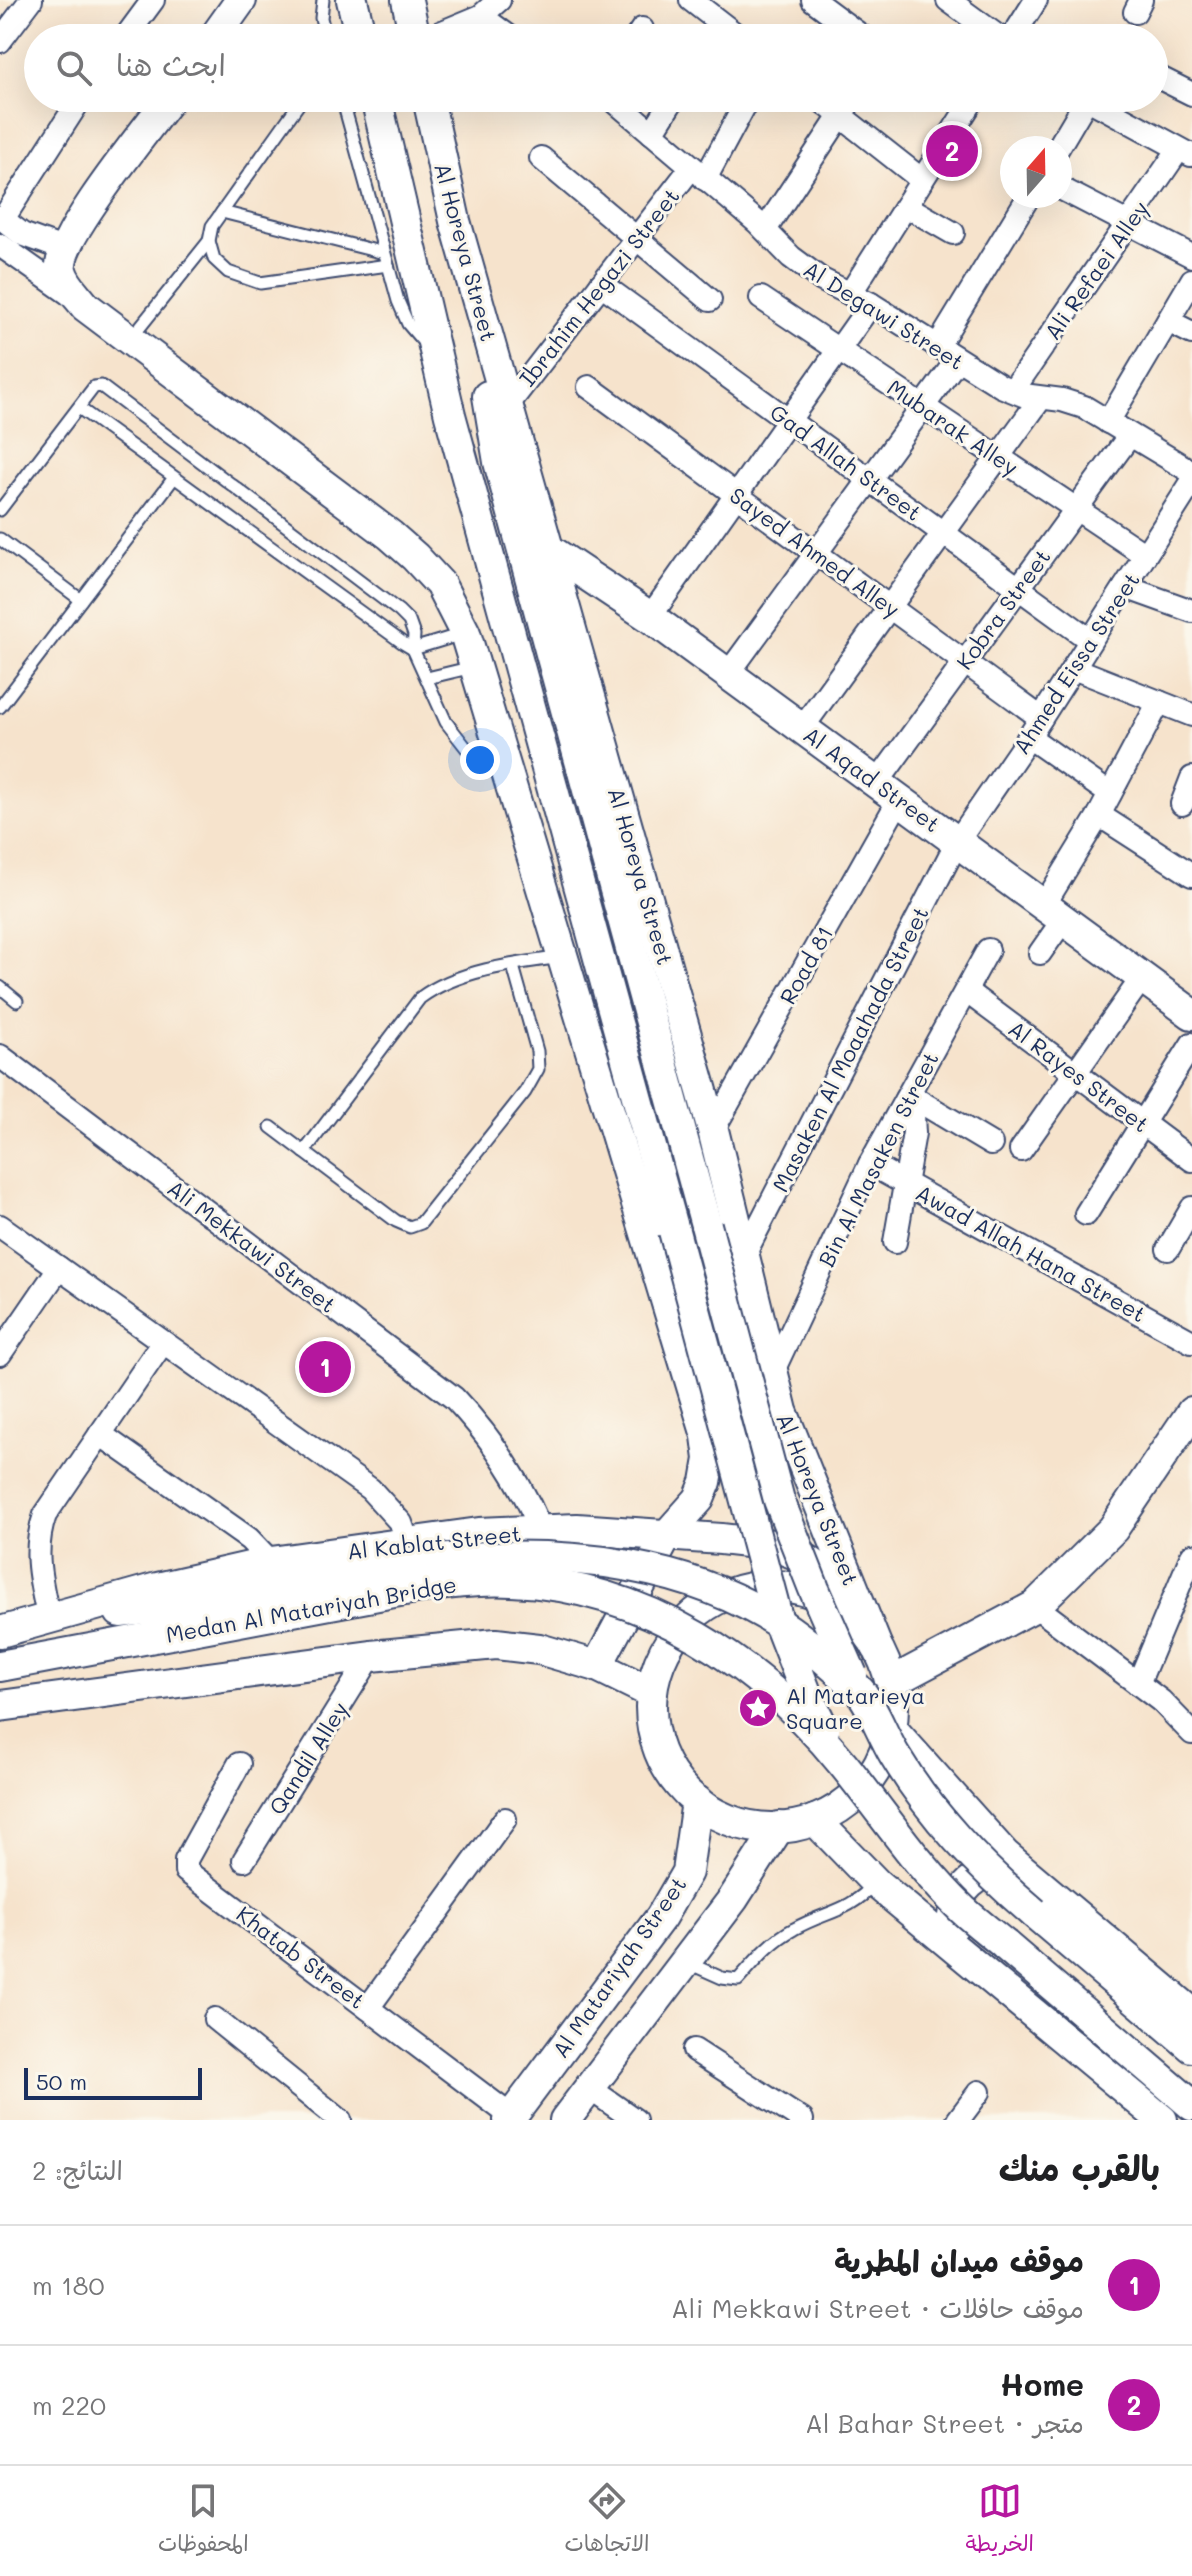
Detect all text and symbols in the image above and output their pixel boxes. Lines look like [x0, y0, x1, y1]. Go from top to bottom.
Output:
search box [24, 24, 1168, 112]
text: ابحث هنا [116, 44, 226, 84]
icon: search [52, 46, 96, 90]
pin: 2 [926, 121, 978, 181]
north arrow [1000, 136, 1072, 208]
street label: Al Horeya Street [428, 160, 504, 344]
street label: Ibrahim Hegazi Street [512, 182, 686, 392]
street label: Ali Refaei Alley [1037, 195, 1155, 345]
street label: Al Degawi Street [798, 254, 970, 376]
street label: Mubarak Alley [882, 372, 1024, 482]
street label: Gad Allah Street [764, 397, 928, 527]
street label: Sayed Ahmed Alley [724, 481, 906, 623]
street label: Kobra Street [949, 543, 1057, 675]
street label: Ahmed Eissa Street [1006, 567, 1146, 759]
street label: Al Aqad Street [798, 720, 946, 838]
your location [460, 740, 500, 780]
street label: Al Horeya Street [602, 784, 680, 968]
street label: Masaken Al Moaahada Street [765, 901, 935, 1197]
street label: Road 81 [773, 921, 839, 1009]
street label: Al Rayes Street [1003, 1014, 1155, 1138]
street label: Bin Al Masaken Street [811, 1047, 945, 1271]
street label: Ali Mekkawi Street [162, 1173, 342, 1319]
street label: Awad Allah Hana Street [911, 1178, 1151, 1328]
pin: 1 [299, 1337, 351, 1397]
street label: Al Horeya Street [770, 1409, 866, 1589]
street label: Al Kablat Street [346, 1518, 522, 1566]
street label: Medan Al Matariyah Bridge [163, 1569, 459, 1649]
place label: Al Matarieya Square [786, 1681, 925, 1735]
place icon: Al Matarieya Square [737, 1687, 779, 1729]
street label: Qandil Alley [262, 1696, 354, 1820]
street label: Al Matariyah Street [546, 1871, 692, 2063]
street label: Khatab Street [231, 1899, 371, 2015]
scale bar [24, 2064, 202, 2100]
text: 50 m [36, 2067, 87, 2096]
text: بالقرب منك [999, 2145, 1160, 2190]
text: النتائج: 2 [32, 2153, 123, 2187]
text: موقف ميدان المطرية [834, 2240, 1084, 2280]
text: 180 m [32, 2268, 104, 2302]
text: 1 [1128, 2268, 1140, 2302]
text: موقف حافلات · Ali Mekkawi Street [671, 2291, 1084, 2325]
text: Home [1000, 2364, 1084, 2404]
text: 220 m [32, 2388, 106, 2422]
text: 2 [1127, 2388, 1141, 2422]
text: متجر · Al Bahar Street [805, 2406, 1084, 2440]
tab: المحفوظات [158, 2479, 249, 2563]
tab: الاتجاهات [564, 2479, 649, 2563]
tab: الخريطة [965, 2479, 1034, 2563]

